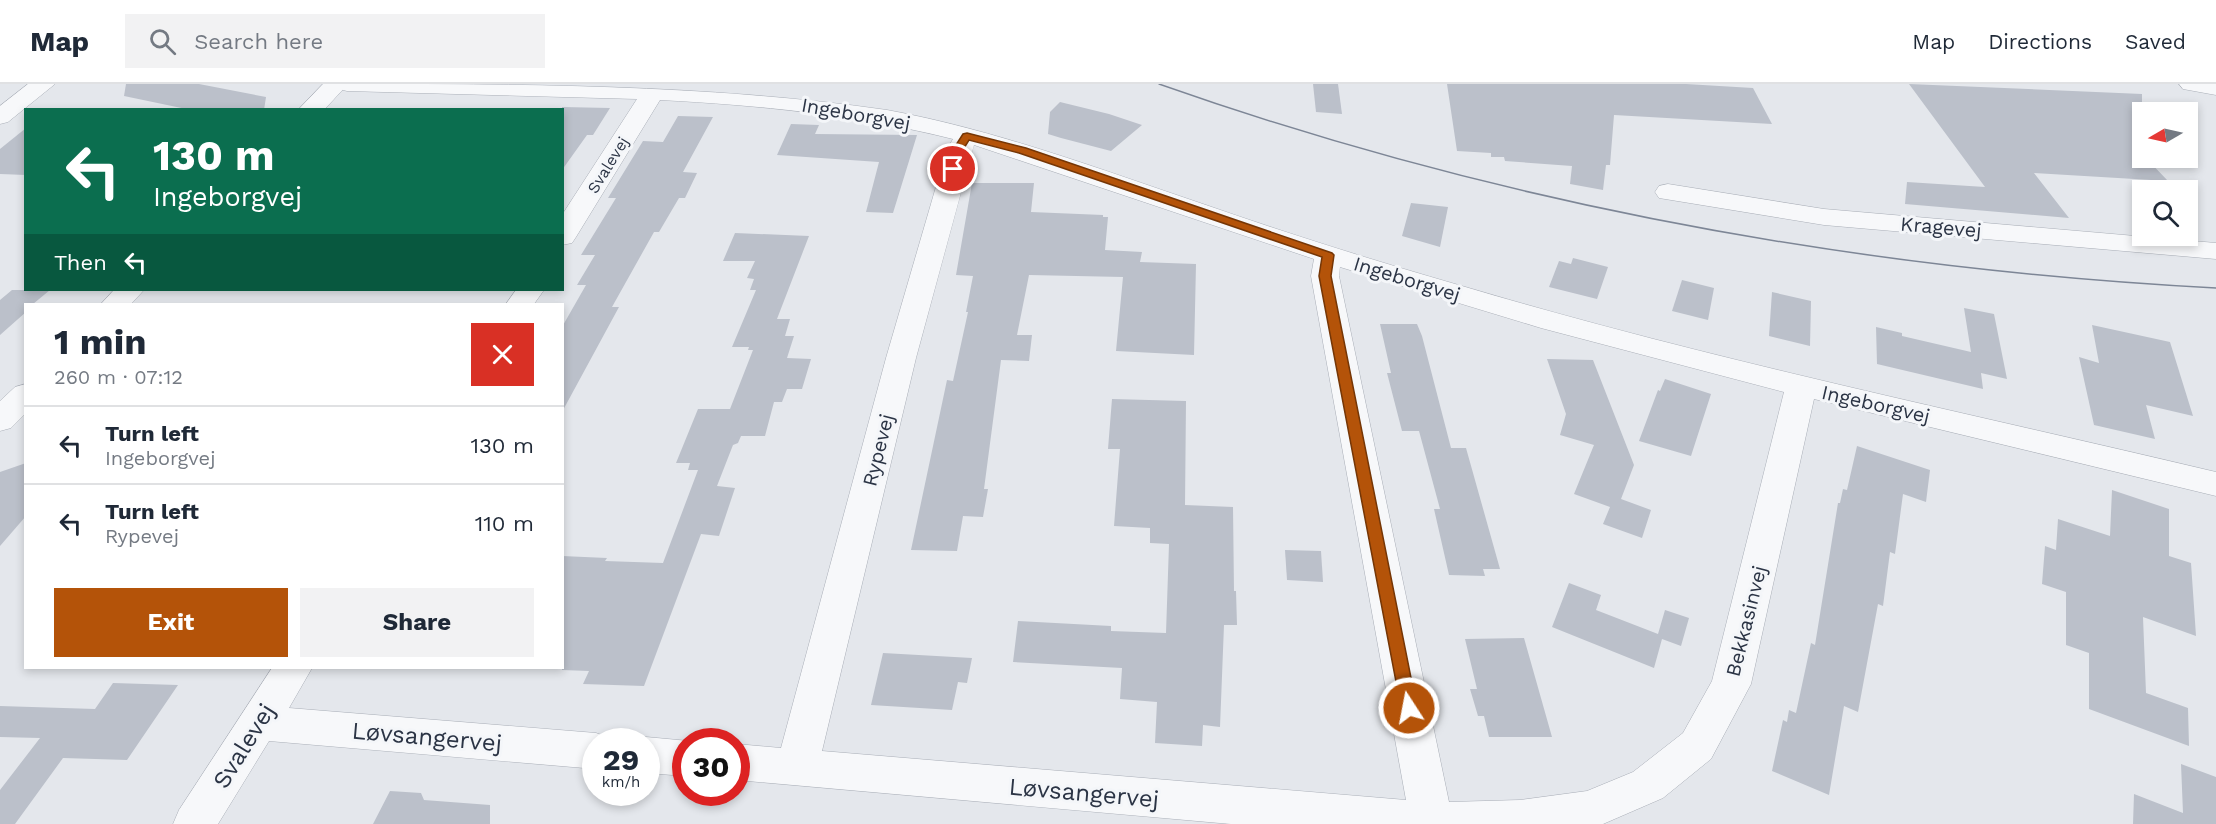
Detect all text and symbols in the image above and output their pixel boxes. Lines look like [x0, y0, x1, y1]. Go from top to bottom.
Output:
search box [125, 14, 545, 68]
text: Map [30, 25, 89, 58]
icon: search [146, 25, 179, 58]
text: Search here [194, 29, 323, 54]
text: Map [1912, 29, 1955, 54]
text: Directions [1988, 29, 2092, 54]
text: Saved [2125, 29, 2186, 54]
street label: Ingeborgvej [800, 93, 912, 135]
north arrow [2132, 102, 2198, 168]
map controls [2132, 102, 2198, 246]
text: 130 m [153, 131, 275, 180]
icon: left [54, 132, 132, 210]
street label: Svalevej [583, 133, 633, 197]
pin [927, 143, 978, 194]
icon: arrive [936, 152, 969, 185]
button: search [2132, 180, 2198, 246]
text: Ingeborgvej [153, 181, 302, 213]
street label: Kragevej [1899, 211, 1983, 243]
icon: left [119, 246, 152, 279]
text: Then [54, 250, 107, 275]
street label: Ingeborgvej [1351, 251, 1463, 307]
text: 1 min [54, 321, 146, 363]
button: close [471, 323, 534, 386]
text: 260 m · 07:12 [54, 365, 183, 389]
street label: Ingeborgvej [1819, 380, 1933, 428]
street label: Rypevej [857, 411, 899, 489]
text: Turn left [105, 421, 199, 446]
icon: left [54, 429, 87, 462]
text: 130 m [470, 433, 534, 458]
text: Ingeborgvej [105, 446, 215, 470]
text: Turn left [105, 499, 199, 524]
icon: left [54, 507, 87, 540]
text: 110 m [475, 511, 534, 536]
text: Rypevej [105, 524, 179, 548]
street label: Bekkasinvej [1721, 563, 1771, 679]
button: Exit [54, 588, 288, 657]
button: Share [300, 588, 534, 657]
position arrow [1377, 676, 1441, 740]
street label: Svalevej [207, 698, 281, 794]
street label: Løvsangervej [351, 716, 503, 758]
speed limit sign: 30 [672, 728, 750, 806]
text: 29 [603, 742, 639, 777]
street label: Løvsangervej [1008, 772, 1160, 814]
text: km/h [602, 773, 640, 791]

